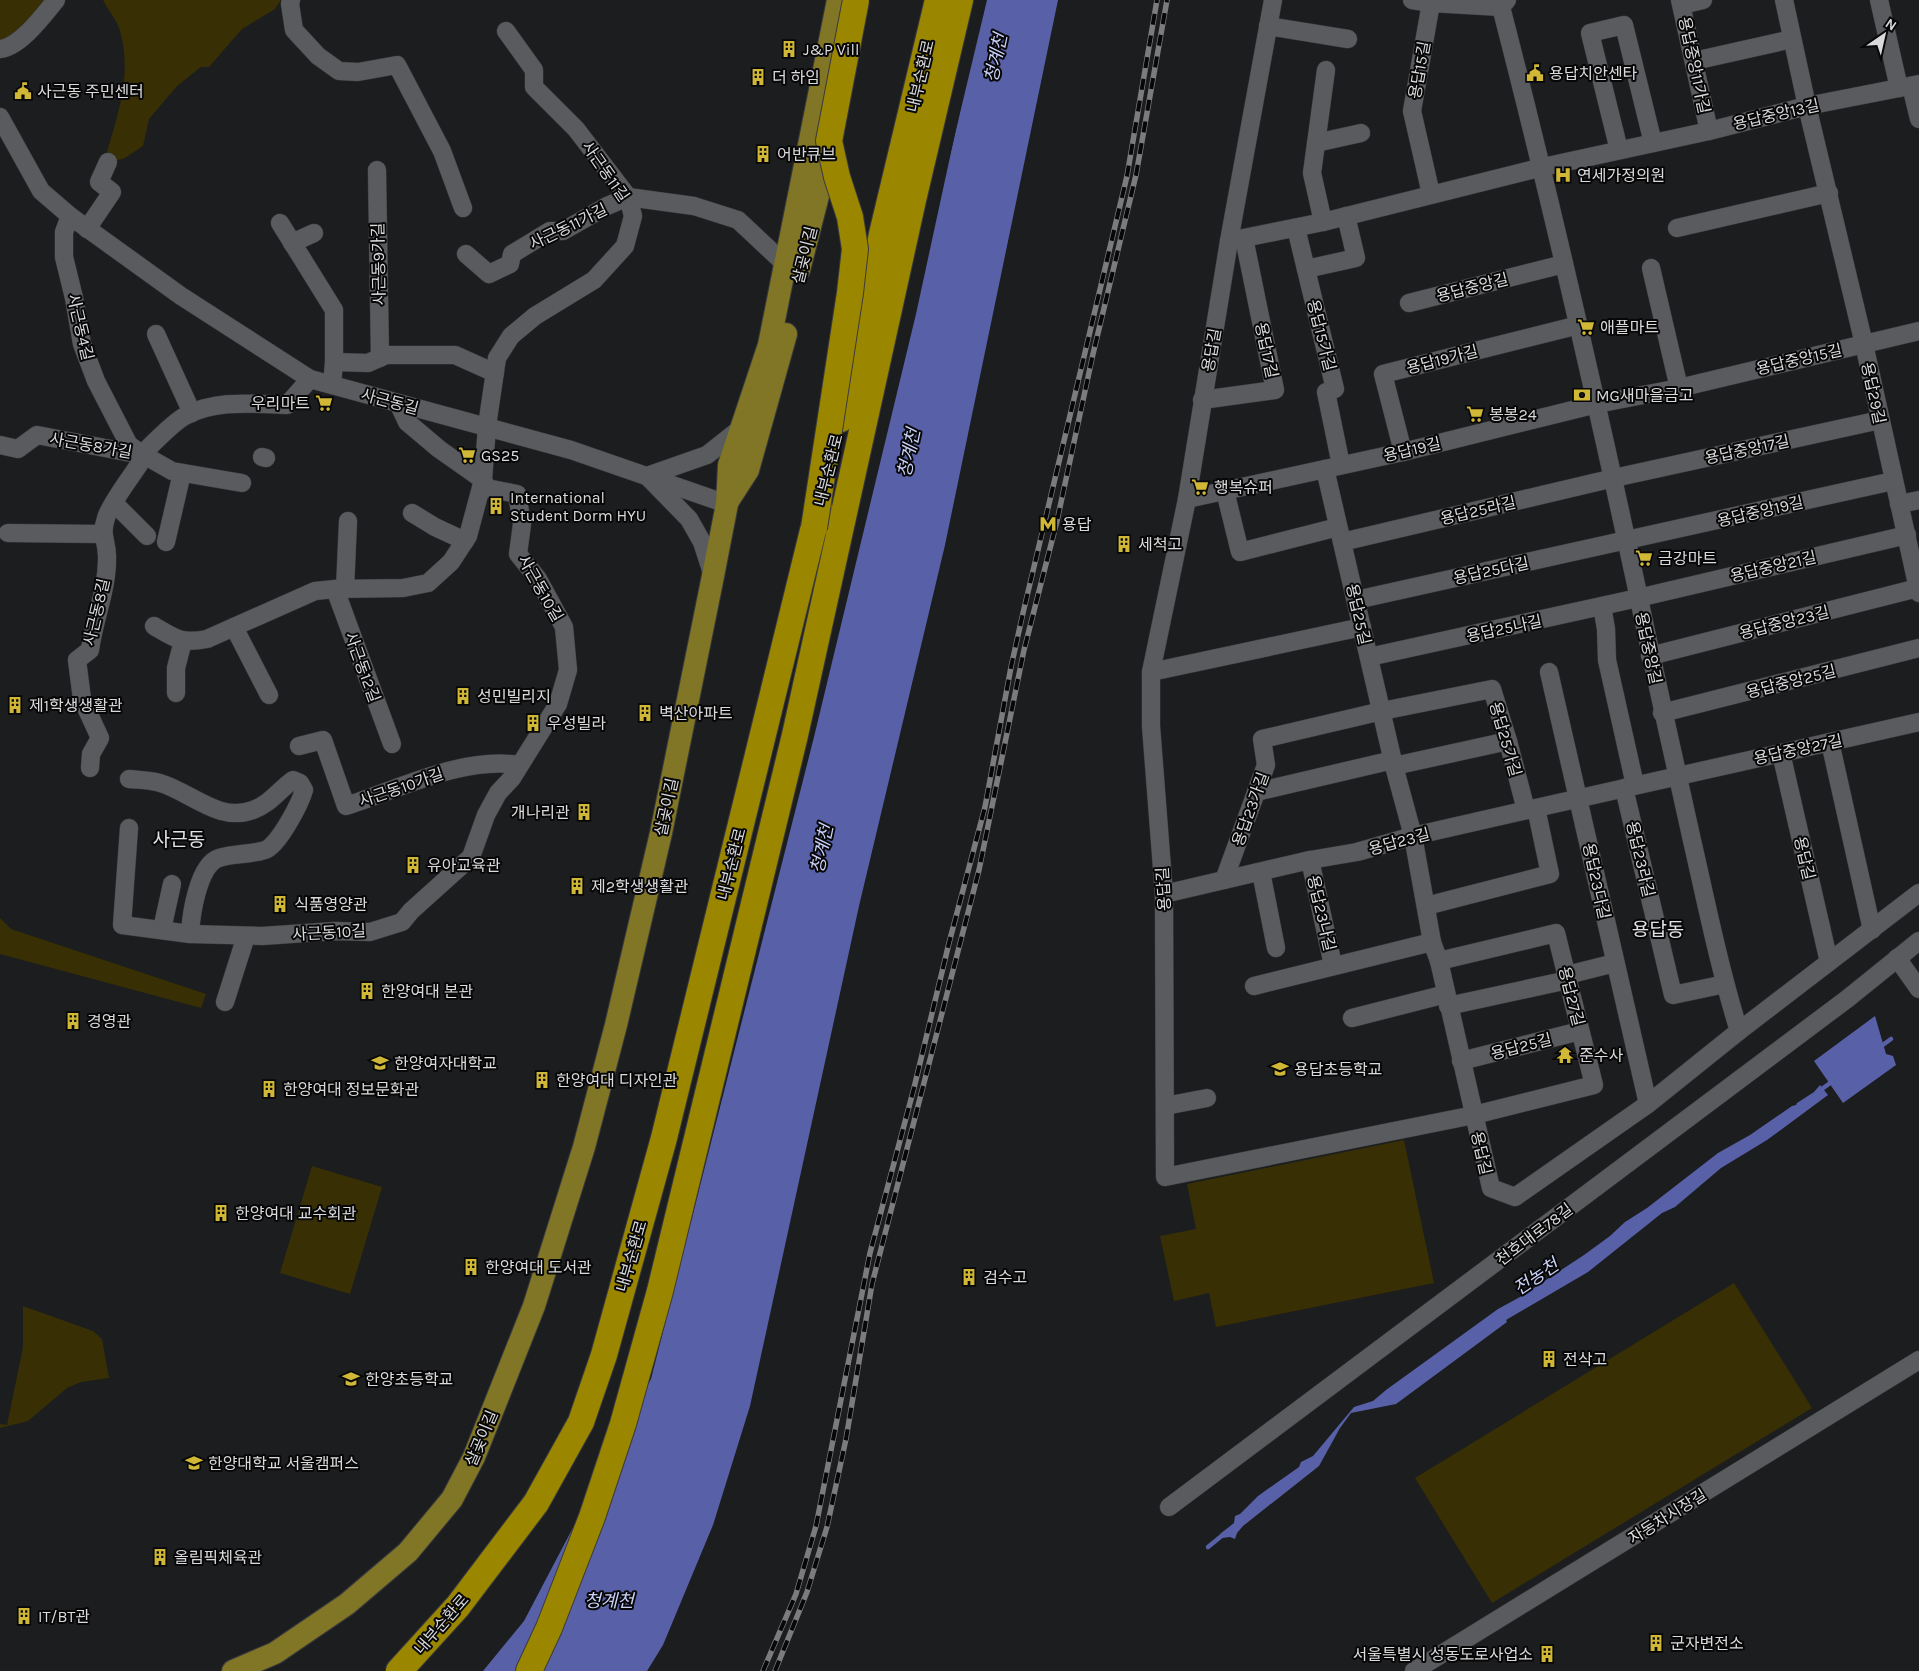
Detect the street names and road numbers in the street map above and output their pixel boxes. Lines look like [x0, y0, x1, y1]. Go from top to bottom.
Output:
street label: 용답중앙11가길 [1675, 15, 1714, 115]
street label: 내부순환로 [903, 38, 938, 114]
street label: 용답15길 [1405, 40, 1434, 101]
street label: 용답중앙13길 [1731, 95, 1821, 134]
street label: 사근동11길 [578, 137, 633, 205]
street label: 사근동11가길 [526, 199, 610, 253]
street label: 사근동9가길 [368, 222, 389, 306]
street label: 살곶이길 [788, 224, 821, 286]
street label: 용답중앙길 [1434, 269, 1510, 306]
street label: 사근동4길 [64, 292, 97, 362]
street label: 용답15가길 [1303, 297, 1340, 373]
street label: 용답17길 [1251, 320, 1282, 380]
street label: 용답길 [1198, 327, 1225, 373]
street label: 용답중앙15길 [1754, 340, 1844, 379]
street label: 용답19가길 [1404, 341, 1480, 378]
street label: 용답29길 [1858, 360, 1889, 426]
street label: 사근동길 [359, 385, 421, 418]
street label: 사근동8가길 [48, 429, 134, 462]
street label: 용답중앙17길 [1703, 431, 1791, 468]
street label: 내부순환로 [810, 432, 847, 508]
street label: 용답19길 [1381, 434, 1443, 465]
street label: 용답중앙19길 [1715, 492, 1805, 531]
street label: 용답25라길 [1438, 493, 1518, 528]
street label: 용답중앙21길 [1728, 547, 1818, 586]
street label: 사근동10길 [514, 552, 567, 625]
street label: 용답25다길 [1451, 553, 1531, 588]
street label: 사근동8길 [80, 576, 113, 648]
street label: 용답25길 [1342, 582, 1375, 647]
street label: 용답중앙23길 [1737, 602, 1831, 643]
street label: 용답중앙길 [1632, 610, 1665, 686]
street label: 용답25나길 [1464, 611, 1544, 646]
street label: 사근동12길 [341, 629, 384, 705]
street label: 용답중앙25길 [1744, 661, 1838, 702]
street label: 용답25가길 [1486, 699, 1525, 779]
street label: 용답중앙27길 [1752, 731, 1844, 768]
street label: 사근동10가길 [356, 764, 446, 811]
street label: 용답23가길 [1228, 769, 1273, 849]
street label: 살곶이길 [651, 776, 682, 838]
street label: 용답23라길 [1623, 819, 1658, 899]
street label: 용답23길 [1366, 824, 1432, 859]
street label: 내부순환로 [713, 826, 750, 902]
street label: 용답길 [1790, 834, 1819, 882]
street label: 용답23다길 [1579, 841, 1614, 921]
street label: 용답길 [1153, 866, 1174, 912]
street label: 용답23나길 [1304, 873, 1339, 953]
street label: 사근동10길 [292, 921, 366, 944]
street label: 용답27길 [1555, 964, 1588, 1028]
street label: 용답25길 [1489, 1030, 1554, 1063]
street label: 용답길 [1467, 1129, 1496, 1177]
street label: 천호대로78길 [1492, 1199, 1576, 1269]
street label: 내부순환로 [612, 1218, 651, 1294]
street label: 살곶이길 [461, 1407, 502, 1469]
street label: 자동차시장길 [1625, 1485, 1710, 1548]
street label: 내부순환로 [410, 1590, 473, 1658]

